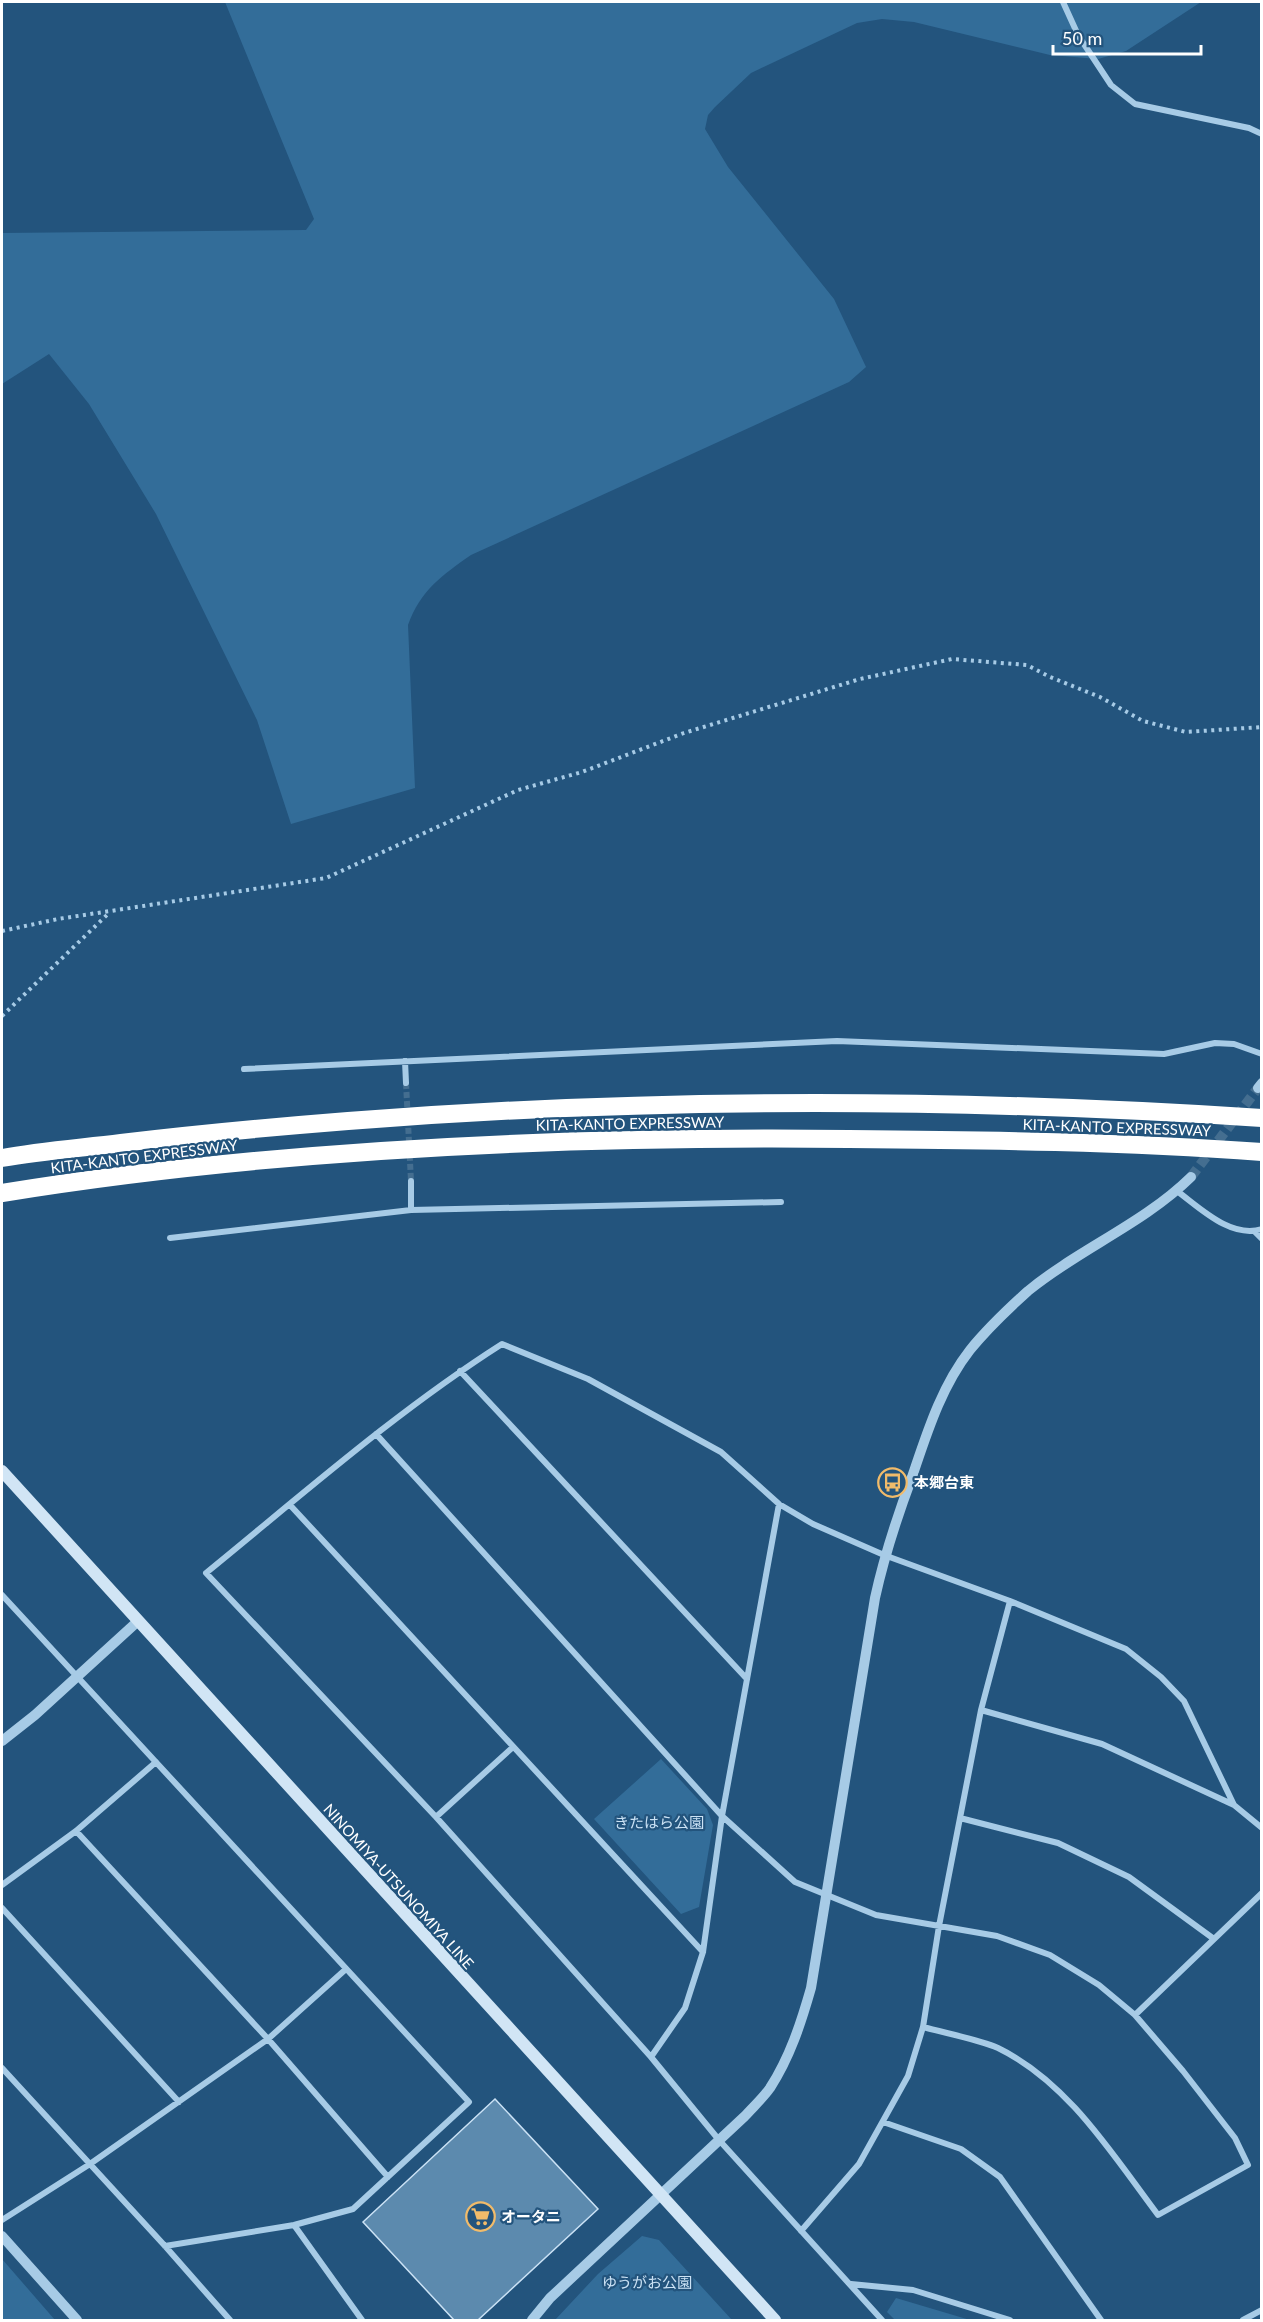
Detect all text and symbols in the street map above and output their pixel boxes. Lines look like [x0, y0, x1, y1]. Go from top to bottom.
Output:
scale bar [1053, 18, 1202, 56]
text: 50 m [1062, 27, 1102, 49]
street label: KITA-KANTO EXPRESSWAY [536, 1112, 725, 1134]
street label: KITA-KANTO EXPRESSWAY [1022, 1115, 1212, 1139]
street label: KITA-KANTO EXPRESSWAY [49, 1136, 239, 1176]
bus stop icon: 本郷台東 [877, 1466, 909, 1498]
place label: 本郷台東 [914, 1473, 974, 1491]
street label: NINOMIYA-UTSUNOMIYA LINE [320, 1800, 478, 1972]
park label: きたはら公園 [614, 1813, 704, 1831]
supermarket icon: オータニ [464, 2200, 496, 2232]
place label: オータニ [501, 2207, 561, 2225]
park label: ゆうがお公園 [602, 2273, 692, 2291]

